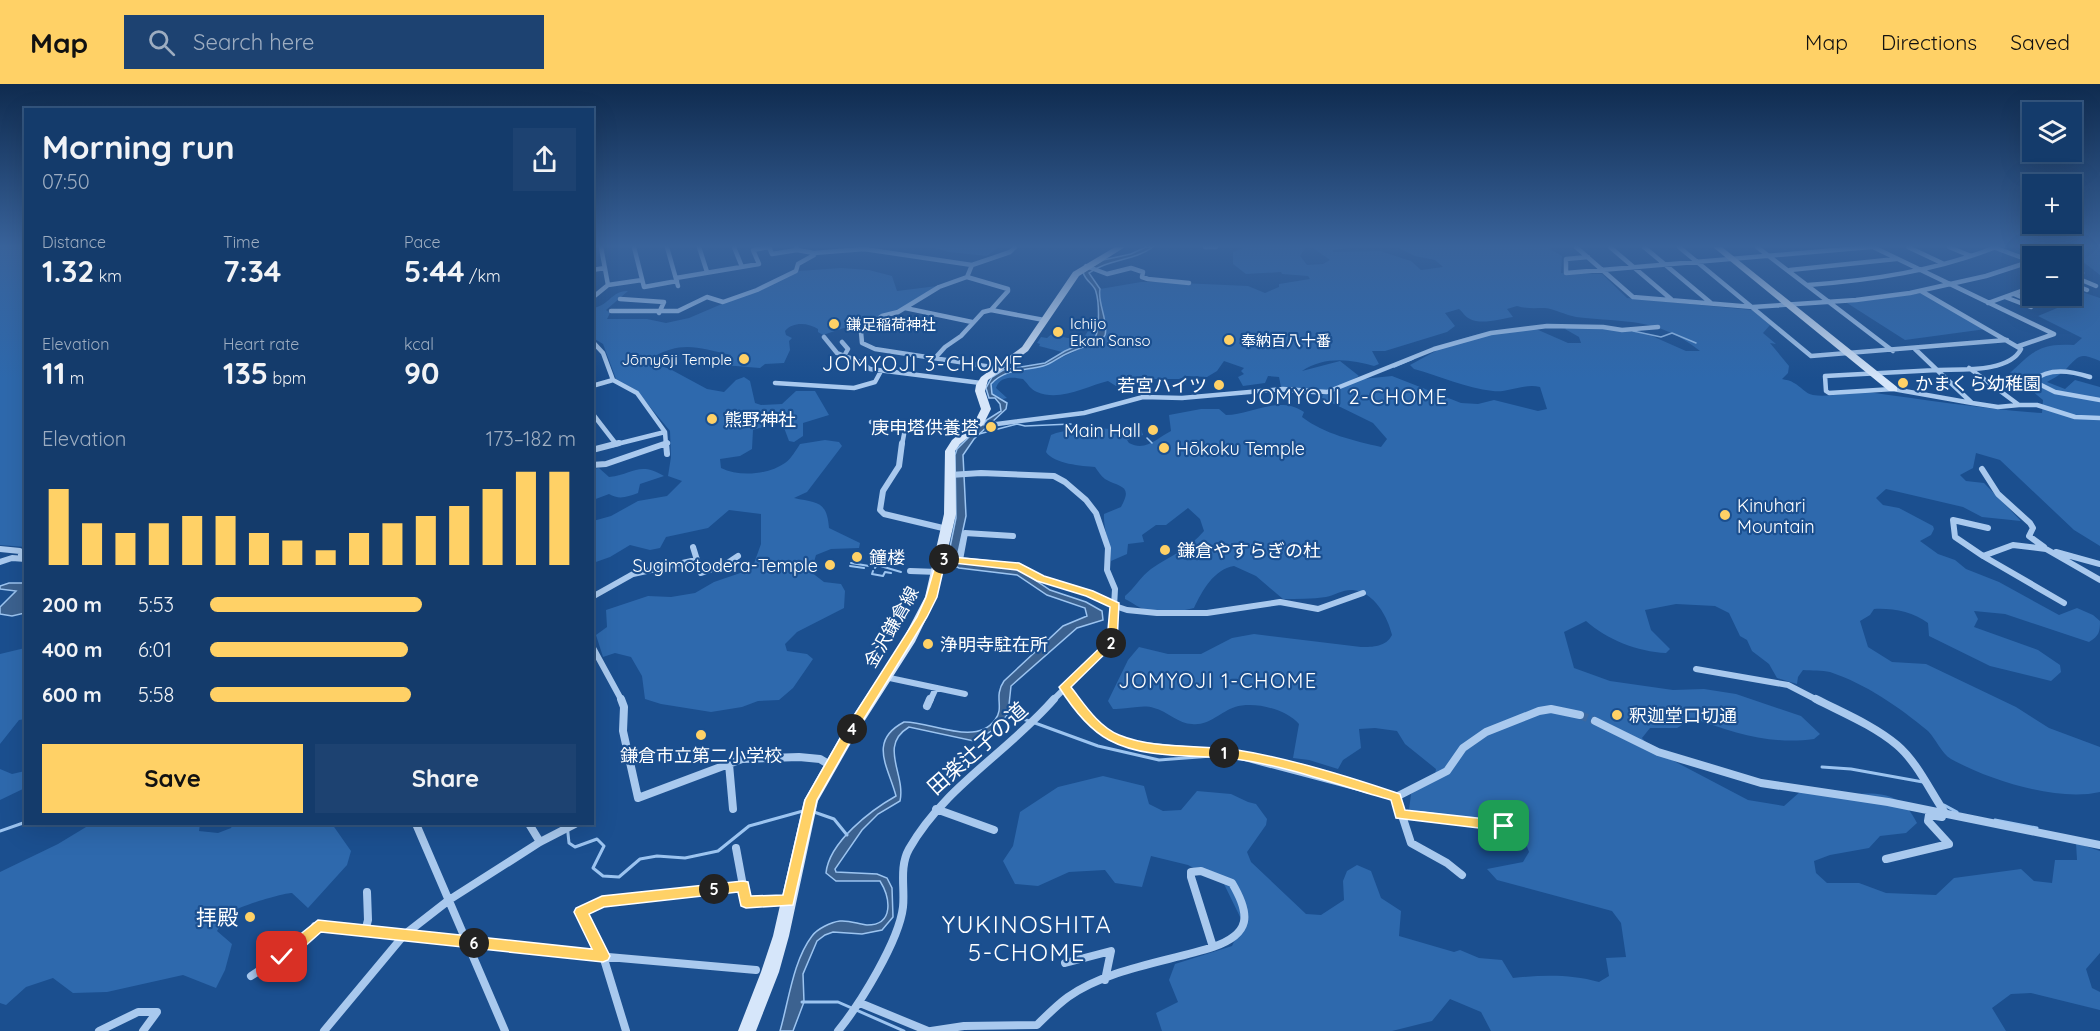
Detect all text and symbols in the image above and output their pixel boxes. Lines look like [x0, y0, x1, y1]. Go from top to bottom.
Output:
search box [124, 15, 544, 69]
text: Map [30, 25, 88, 60]
icon: search [145, 26, 178, 59]
text: Search here [193, 28, 315, 56]
text: Map [1805, 29, 1848, 55]
text: Directions [1881, 29, 1977, 55]
text: Saved [2010, 29, 2070, 55]
map controls [2022, 102, 2082, 306]
button: layers [2022, 102, 2082, 162]
text: Morning run [42, 126, 235, 167]
button: share [513, 128, 576, 191]
text: 07:50 [42, 169, 90, 194]
button: + [2022, 174, 2082, 234]
text: Distance [42, 232, 106, 252]
text: Time [223, 232, 260, 252]
text: Pace [404, 232, 440, 252]
button: − [2022, 246, 2082, 306]
text: 1.32 [42, 252, 94, 290]
text: 7:34 [223, 252, 281, 290]
text: 5:44 [404, 252, 465, 290]
text: km [94, 266, 122, 286]
text: /km [465, 266, 501, 286]
place label: Ichijo Ekan Sanso [1070, 314, 1151, 350]
place label: 鎌足稲荷神社 [846, 315, 936, 334]
marker: 鎌足稲荷神社 [827, 317, 841, 331]
marker: Ichijo Ekan Sanso [1051, 325, 1065, 339]
place label: 奉納百八十番 [1241, 331, 1331, 350]
marker: 奉納百八十番 [1222, 333, 1236, 347]
text: Elevation [42, 334, 109, 354]
text: Heart rate [223, 334, 299, 354]
text: kcal [404, 334, 434, 354]
place label: Jōmyōji Temple [622, 350, 732, 369]
district label: JOMYOJI 3-CHOME [822, 351, 1024, 376]
marker: Jōmyōji Temple [737, 352, 751, 366]
text: 11 [42, 354, 65, 392]
text: 135 [223, 354, 268, 392]
text: 90 [404, 354, 439, 392]
text: m [65, 368, 84, 388]
text: bpm [268, 368, 306, 388]
place label: かまくら幼稚園 [1915, 372, 2041, 395]
place label: 若宮ハイツ [1117, 374, 1207, 397]
marker: かまくら幼稚園 [1896, 376, 1910, 390]
marker: 若宮ハイツ [1212, 378, 1226, 392]
district label: JOMYOJI 2-CHOME [1246, 384, 1448, 409]
place label: 熊野神社 [724, 408, 796, 431]
marker: 熊野神社 [705, 412, 719, 426]
place label: 庚申塔供養塔 [871, 416, 979, 439]
place label: Main Hall [1064, 419, 1141, 442]
marker: 庚申塔供養塔 [984, 420, 998, 434]
marker: Main Hall [1146, 423, 1160, 437]
text: Elevation [42, 426, 126, 451]
text: 173–182 m [486, 426, 576, 451]
place label: Hōkoku Temple [1176, 437, 1305, 460]
marker: Hōkoku Temple [1157, 441, 1171, 455]
place label: Kinuhari Mountain [1737, 494, 1815, 538]
marker: Kinuhari Mountain [1718, 508, 1732, 522]
place label: 鎌倉やすらぎの杜 [1177, 539, 1321, 562]
marker: 鎌倉やすらぎの杜 [1158, 543, 1172, 557]
pin: 3 [929, 544, 959, 574]
place label: 鐘楼 [869, 546, 905, 569]
text: 3 [940, 549, 948, 569]
marker: 鐘楼 [850, 550, 864, 564]
place label: Sugimotodera-Temple [633, 554, 818, 577]
marker: Sugimotodera-Temple [823, 558, 837, 572]
street label: 金沢鎌倉線 [859, 582, 923, 672]
text: 200 m [42, 592, 102, 617]
text: 5:53 [138, 592, 174, 617]
pin: 2 [1096, 628, 1126, 658]
place label: 浄明寺駐在所 [940, 633, 1048, 656]
text: 2 [1106, 633, 1116, 653]
text: 400 m [42, 637, 102, 662]
text: 6:01 [138, 637, 172, 662]
marker: 浄明寺駐在所 [921, 637, 935, 651]
district label: JOMYOJI 1-CHOME [1118, 668, 1318, 693]
text: 600 m [42, 682, 102, 707]
text: 5:58 [138, 682, 174, 707]
street label: 田楽辻子の道 [921, 696, 1033, 800]
place label: 釈迦堂口切通 [1629, 704, 1737, 727]
marker: 釈迦堂口切通 [1610, 708, 1624, 722]
pin: 4 [837, 714, 867, 744]
text: 4 [847, 719, 857, 739]
marker: 鎌倉市立第二小学校 [694, 728, 708, 742]
pin: 1 [1209, 738, 1239, 768]
text: 1 [1221, 743, 1227, 763]
button: Save [42, 744, 303, 813]
button: Share [315, 744, 576, 813]
place label: 鎌倉市立第二小学校 [620, 744, 782, 767]
pin [1478, 800, 1529, 851]
icon: arrive [1487, 809, 1520, 842]
pin: 5 [699, 874, 729, 904]
text: 5 [709, 879, 719, 899]
place label: 拝殿 [196, 904, 238, 930]
district label: YUKINOSHITA 5-CHOME [942, 909, 1112, 967]
marker: 拝殿 [243, 910, 257, 924]
pin: 6 [459, 928, 489, 958]
pin [256, 931, 307, 982]
text: 6 [470, 933, 478, 953]
icon: check [265, 940, 298, 973]

